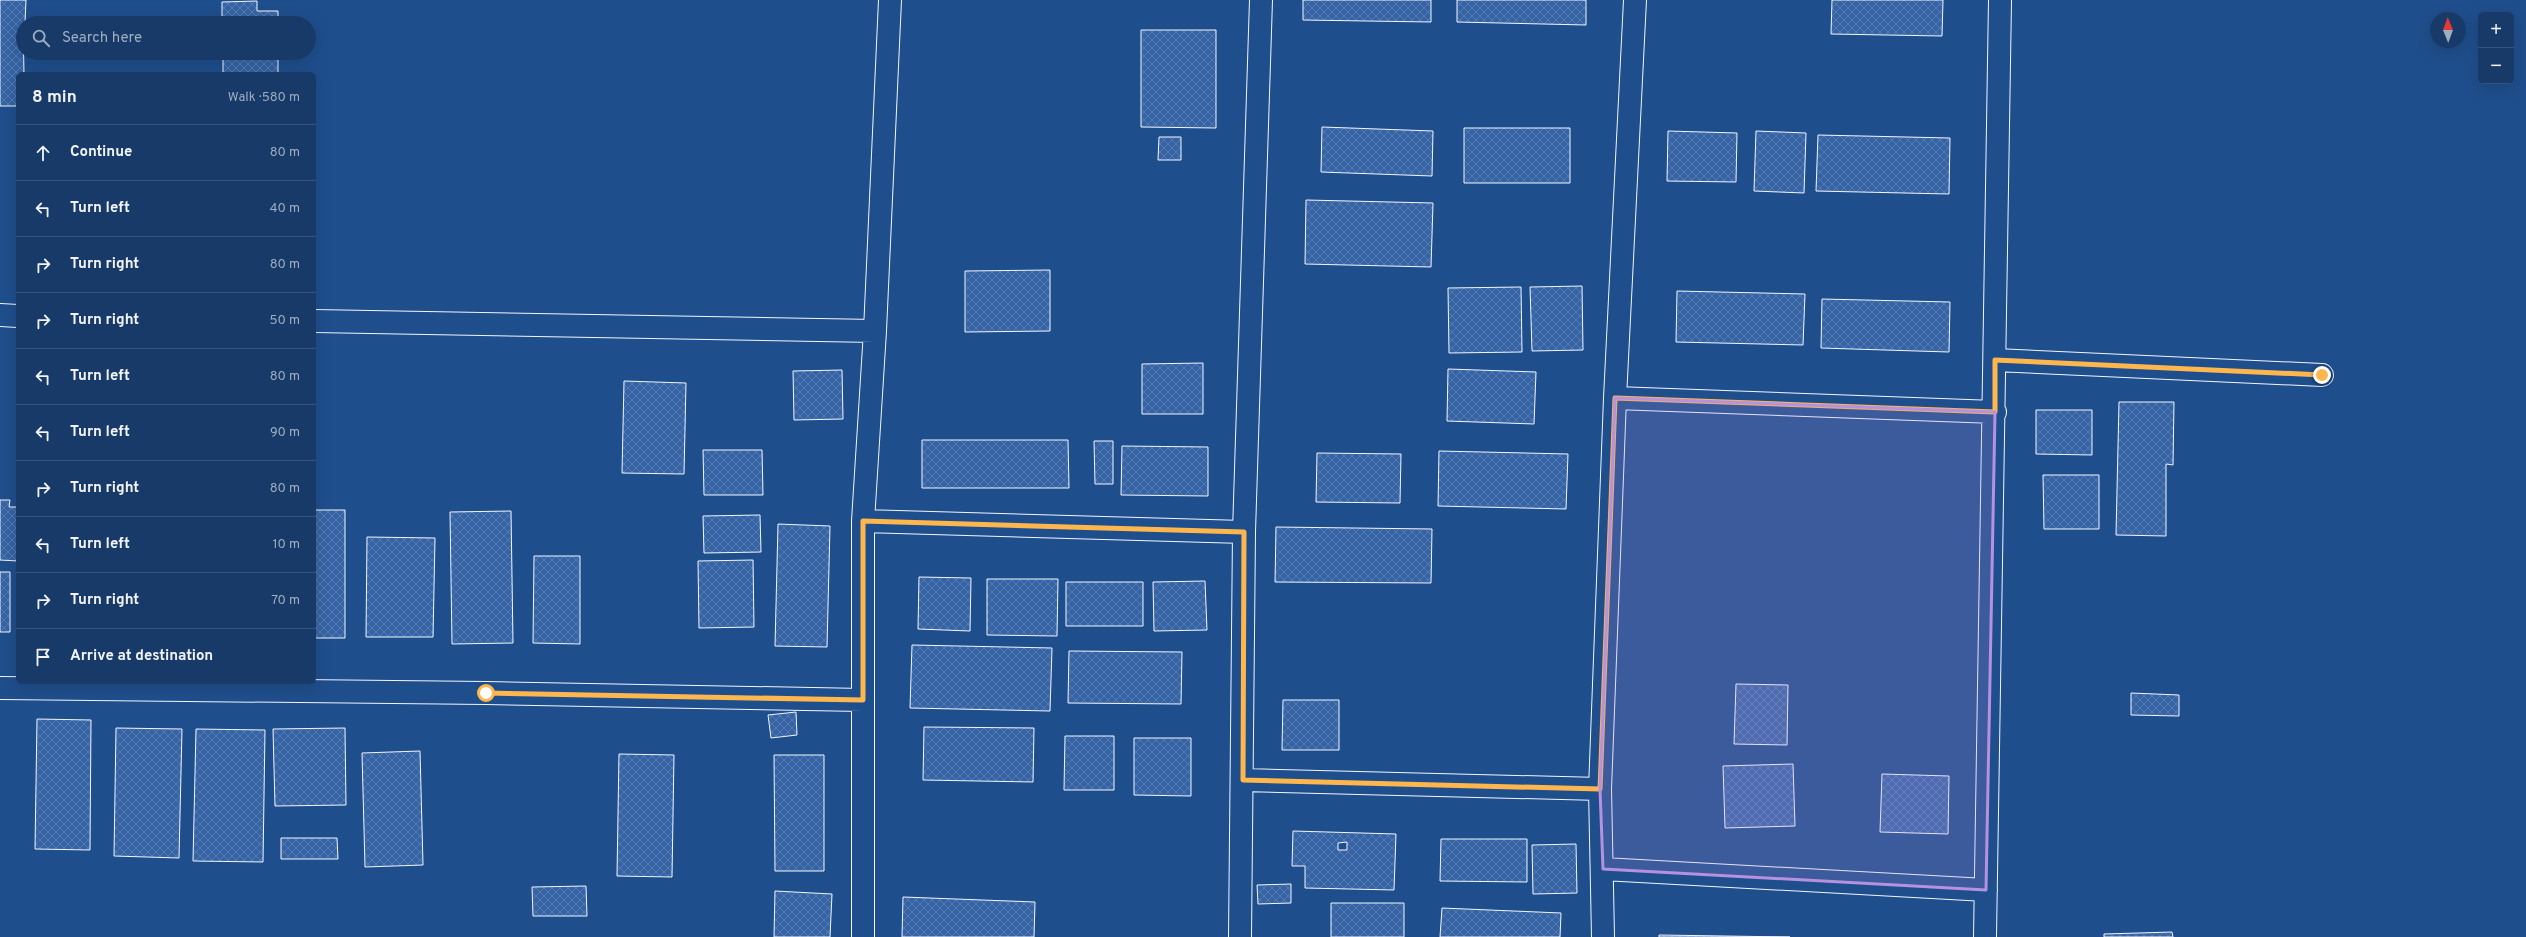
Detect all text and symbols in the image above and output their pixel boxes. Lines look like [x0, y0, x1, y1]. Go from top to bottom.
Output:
north arrow [2430, 12, 2466, 48]
map controls [2478, 12, 2514, 84]
button: + [2478, 12, 2514, 48]
search box [16, 16, 316, 60]
icon: search [30, 27, 52, 49]
text: Search here [62, 29, 142, 48]
button: − [2478, 48, 2514, 84]
text: 8 min [32, 87, 77, 109]
text: Walk · 580 m [228, 90, 300, 106]
icon: ahead [32, 142, 54, 164]
text: Continue [70, 143, 132, 162]
text: 80 m [270, 145, 300, 161]
icon: left [32, 198, 54, 220]
text: Turn left [70, 199, 130, 218]
text: 40 m [270, 201, 300, 217]
icon: right [32, 254, 54, 276]
text: Turn right [70, 255, 139, 274]
text: 80 m [270, 257, 300, 273]
icon: right [32, 310, 54, 332]
text: Turn right [70, 311, 139, 330]
text: 50 m [270, 313, 300, 329]
icon: left [32, 366, 54, 388]
route end [2313, 366, 2331, 384]
text: Turn left [70, 367, 130, 386]
text: 80 m [270, 369, 300, 385]
icon: left [32, 422, 54, 444]
text: Turn left [70, 423, 130, 442]
text: 90 m [270, 425, 300, 441]
icon: right [32, 478, 54, 500]
text: Turn right [70, 479, 139, 498]
text: 80 m [270, 481, 300, 497]
icon: left [32, 534, 54, 556]
text: Turn left [70, 535, 130, 554]
text: 10 m [273, 537, 300, 553]
icon: right [32, 590, 54, 612]
text: Turn right [70, 591, 139, 610]
text: 70 m [271, 593, 300, 609]
icon: arrive [32, 646, 54, 668]
text: Arrive at destination [70, 647, 213, 666]
route start [477, 684, 495, 702]

